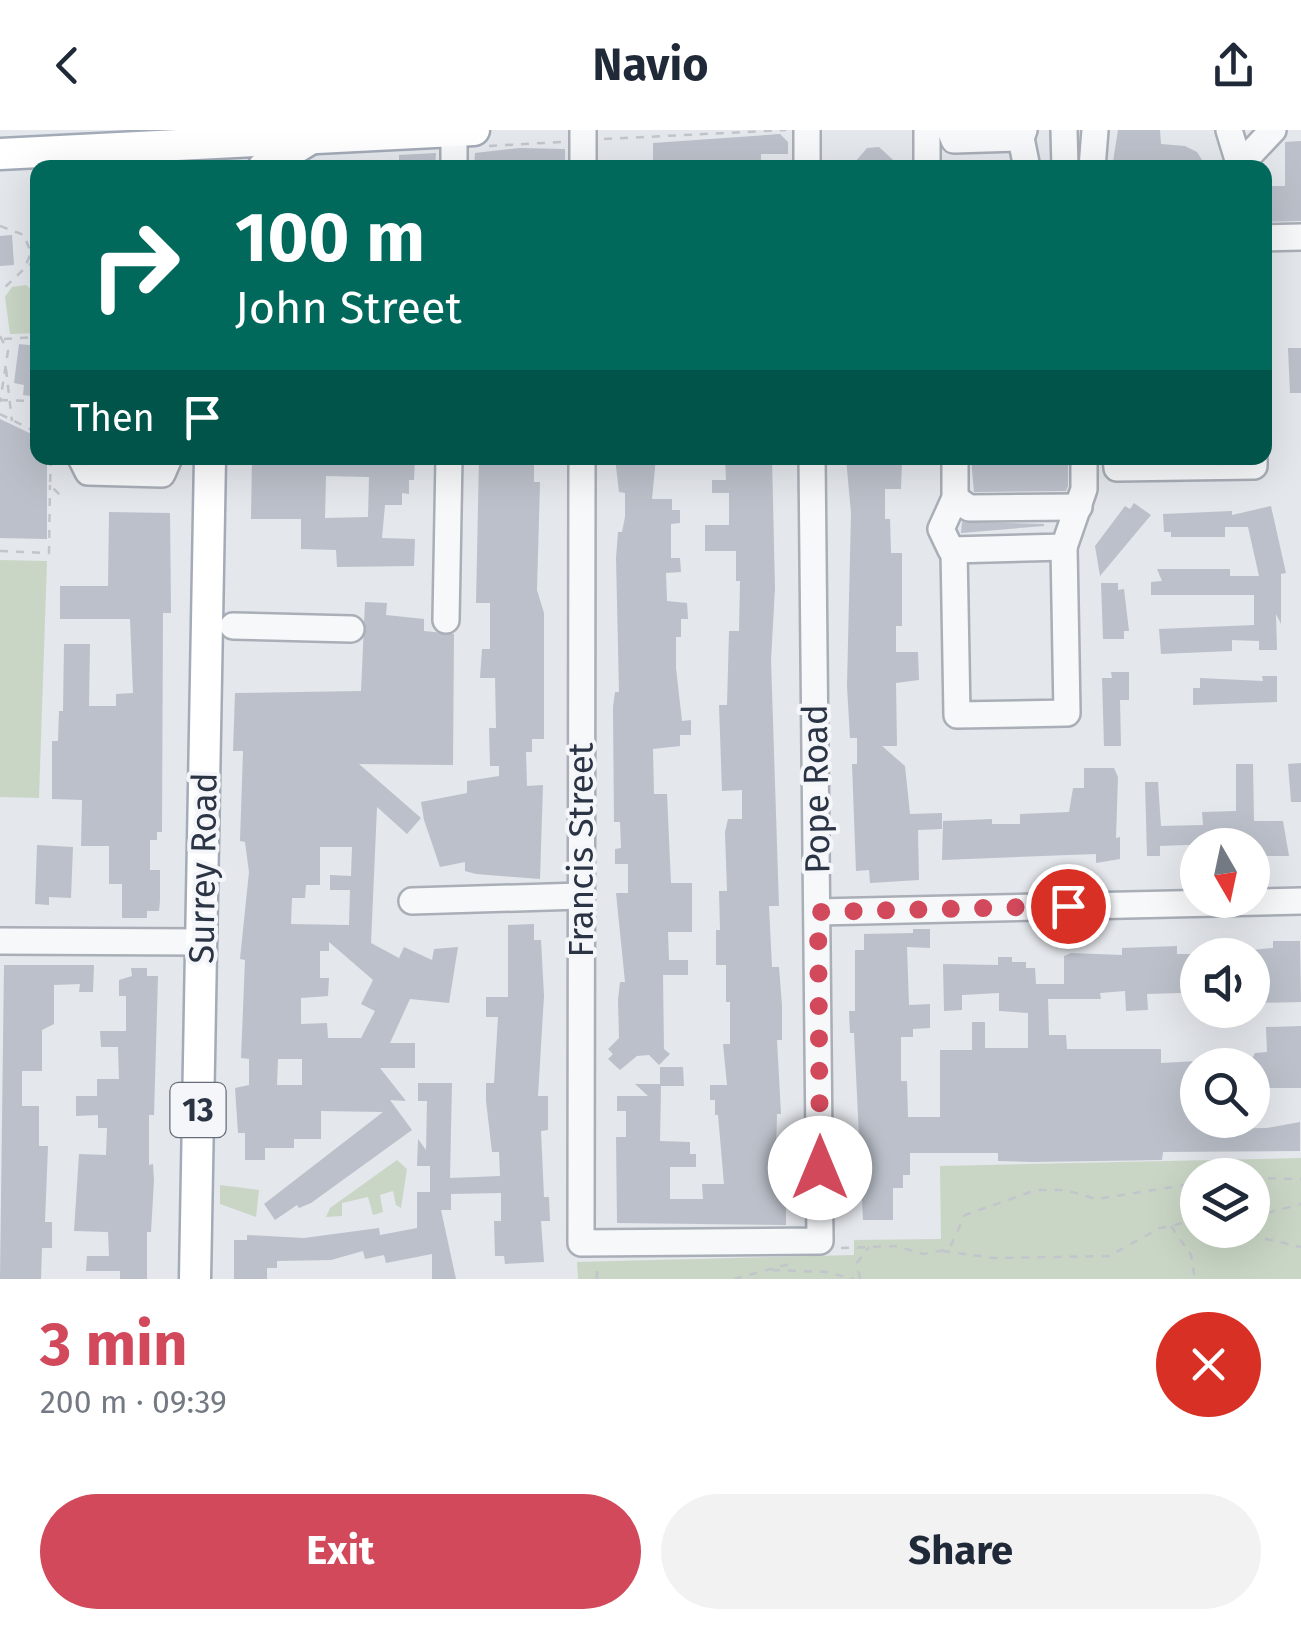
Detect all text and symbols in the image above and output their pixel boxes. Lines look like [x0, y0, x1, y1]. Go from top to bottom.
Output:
icon: back [40, 38, 95, 93]
text: Navio [593, 38, 708, 92]
icon: share [1206, 38, 1261, 93]
text: 100 m [235, 196, 425, 280]
icon: right [70, 200, 200, 330]
text: John Street [235, 281, 462, 335]
icon: arrive [175, 390, 230, 445]
text: Then [70, 395, 155, 441]
street label: Pope Road [794, 704, 838, 874]
street label: Francis Street [560, 742, 602, 957]
street label: Surrey Road [180, 772, 226, 964]
north arrow [1180, 828, 1270, 918]
map controls [1180, 828, 1270, 1248]
pin [1026, 864, 1111, 949]
icon: arrive [1041, 879, 1096, 934]
button: sound [1180, 938, 1270, 1028]
button: search [1180, 1048, 1270, 1138]
road number: 13 [170, 1083, 226, 1137]
position arrow [768, 1116, 872, 1220]
button: layers [1180, 1158, 1270, 1248]
text: 3 min [40, 1309, 188, 1381]
button: close [1156, 1312, 1261, 1417]
text: 200 m · 09:39 [40, 1383, 227, 1421]
button: Exit [40, 1494, 641, 1609]
button: Share [661, 1494, 1261, 1609]

